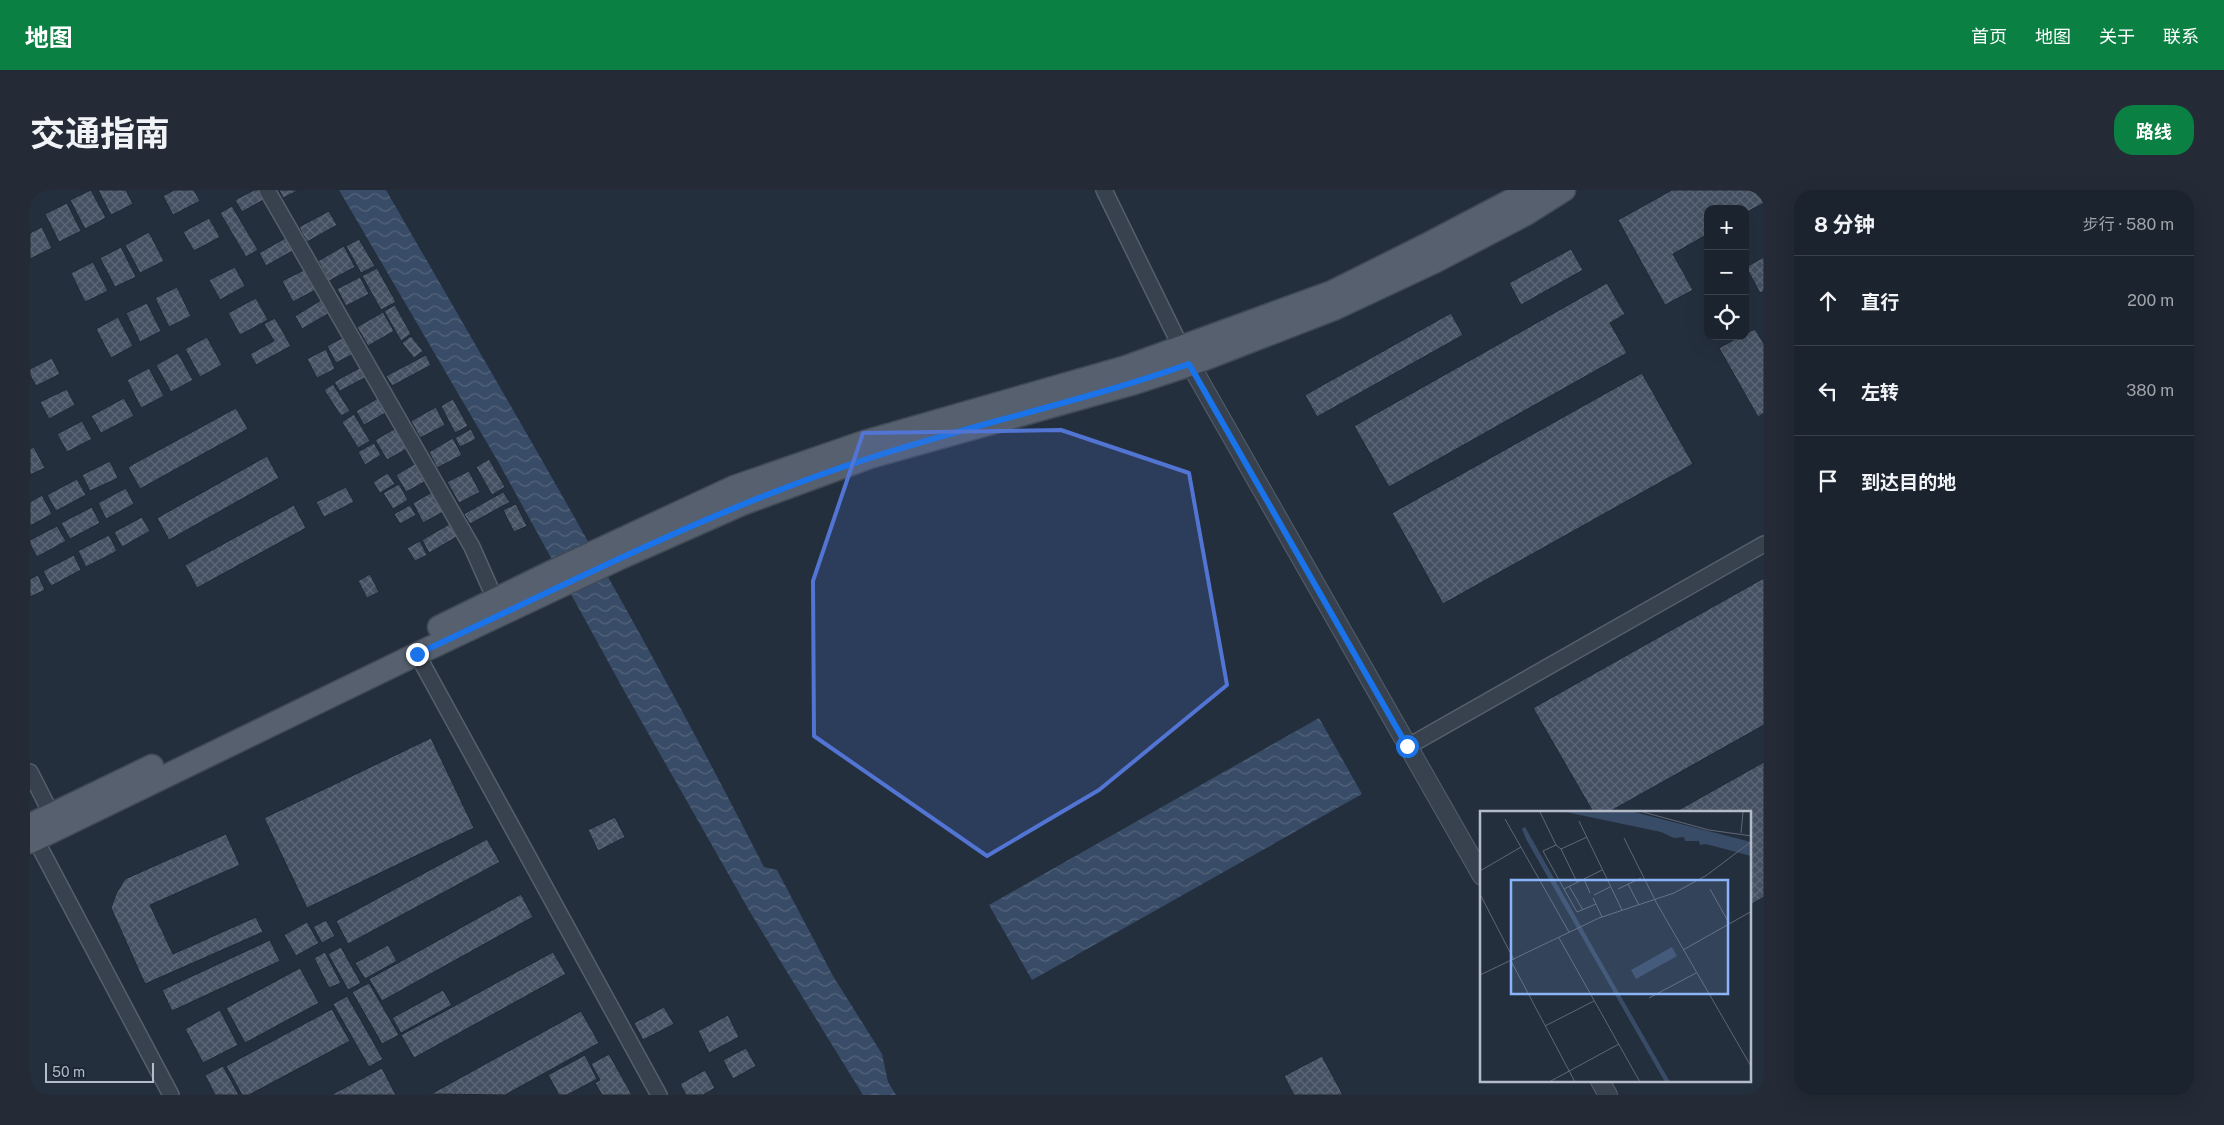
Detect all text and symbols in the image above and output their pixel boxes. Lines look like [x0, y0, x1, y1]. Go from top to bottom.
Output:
text: 地图 [25, 23, 73, 51]
text: 首页 [1971, 26, 2007, 47]
text: 地图 [2035, 26, 2071, 47]
text: 关于 [2099, 26, 2135, 47]
text: 联系 [2163, 26, 2199, 47]
button: 路线 [2114, 105, 2194, 155]
text: 交通指南 [30, 113, 170, 154]
map controls [1704, 205, 1749, 340]
button: + [1704, 205, 1749, 250]
text: 8 分钟 [1814, 212, 1875, 237]
text: 步行 · 580 m [2083, 215, 2174, 234]
button: − [1704, 250, 1749, 295]
icon: ahead [1814, 287, 1842, 315]
text: 直行 [1861, 291, 1899, 313]
text: 200 m [2127, 291, 2174, 310]
button: locate [1704, 295, 1749, 340]
icon: left [1814, 377, 1842, 405]
text: 左转 [1861, 381, 1899, 403]
text: 380 m [2126, 381, 2174, 400]
icon: arrive [1814, 467, 1842, 495]
text: 到达目的地 [1861, 471, 1956, 493]
route end [406, 643, 429, 666]
route start [1396, 735, 1419, 758]
inset map [1480, 811, 1752, 1082]
scale bar [45, 1060, 154, 1083]
text: 50 m [52, 1064, 85, 1080]

